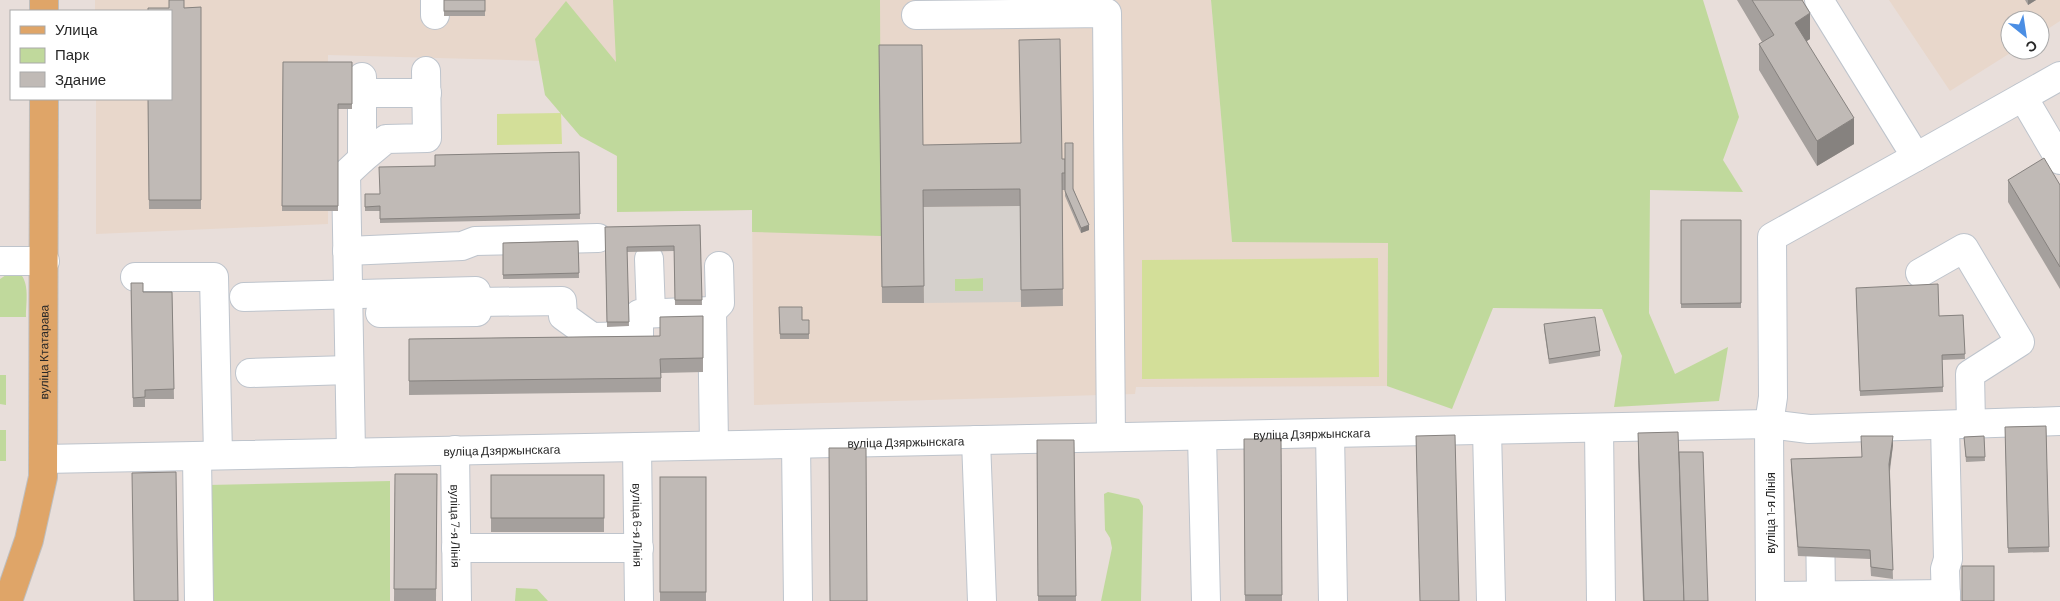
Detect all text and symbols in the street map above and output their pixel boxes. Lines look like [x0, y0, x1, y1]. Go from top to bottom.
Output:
legend [10, 10, 172, 100]
north arrow [2000, 10, 2050, 60]
text: Улица [55, 20, 98, 38]
text: С [2023, 37, 2040, 57]
text: Парк [55, 45, 89, 63]
text: Здание [55, 70, 106, 88]
street label: вуліца Ктатарава [36, 304, 51, 399]
street label: вуліца Дзяржынскага [1253, 425, 1371, 442]
street label: вуліца Дзяржынскага [847, 433, 965, 451]
street label: вуліца Дзяржынскага [443, 442, 561, 459]
street label: вуліца 1-я Лінія [1763, 472, 1778, 554]
street label: вуліца 6-я Лінія [630, 483, 646, 567]
street label: вуліца 7-я Лінія [448, 484, 464, 568]

